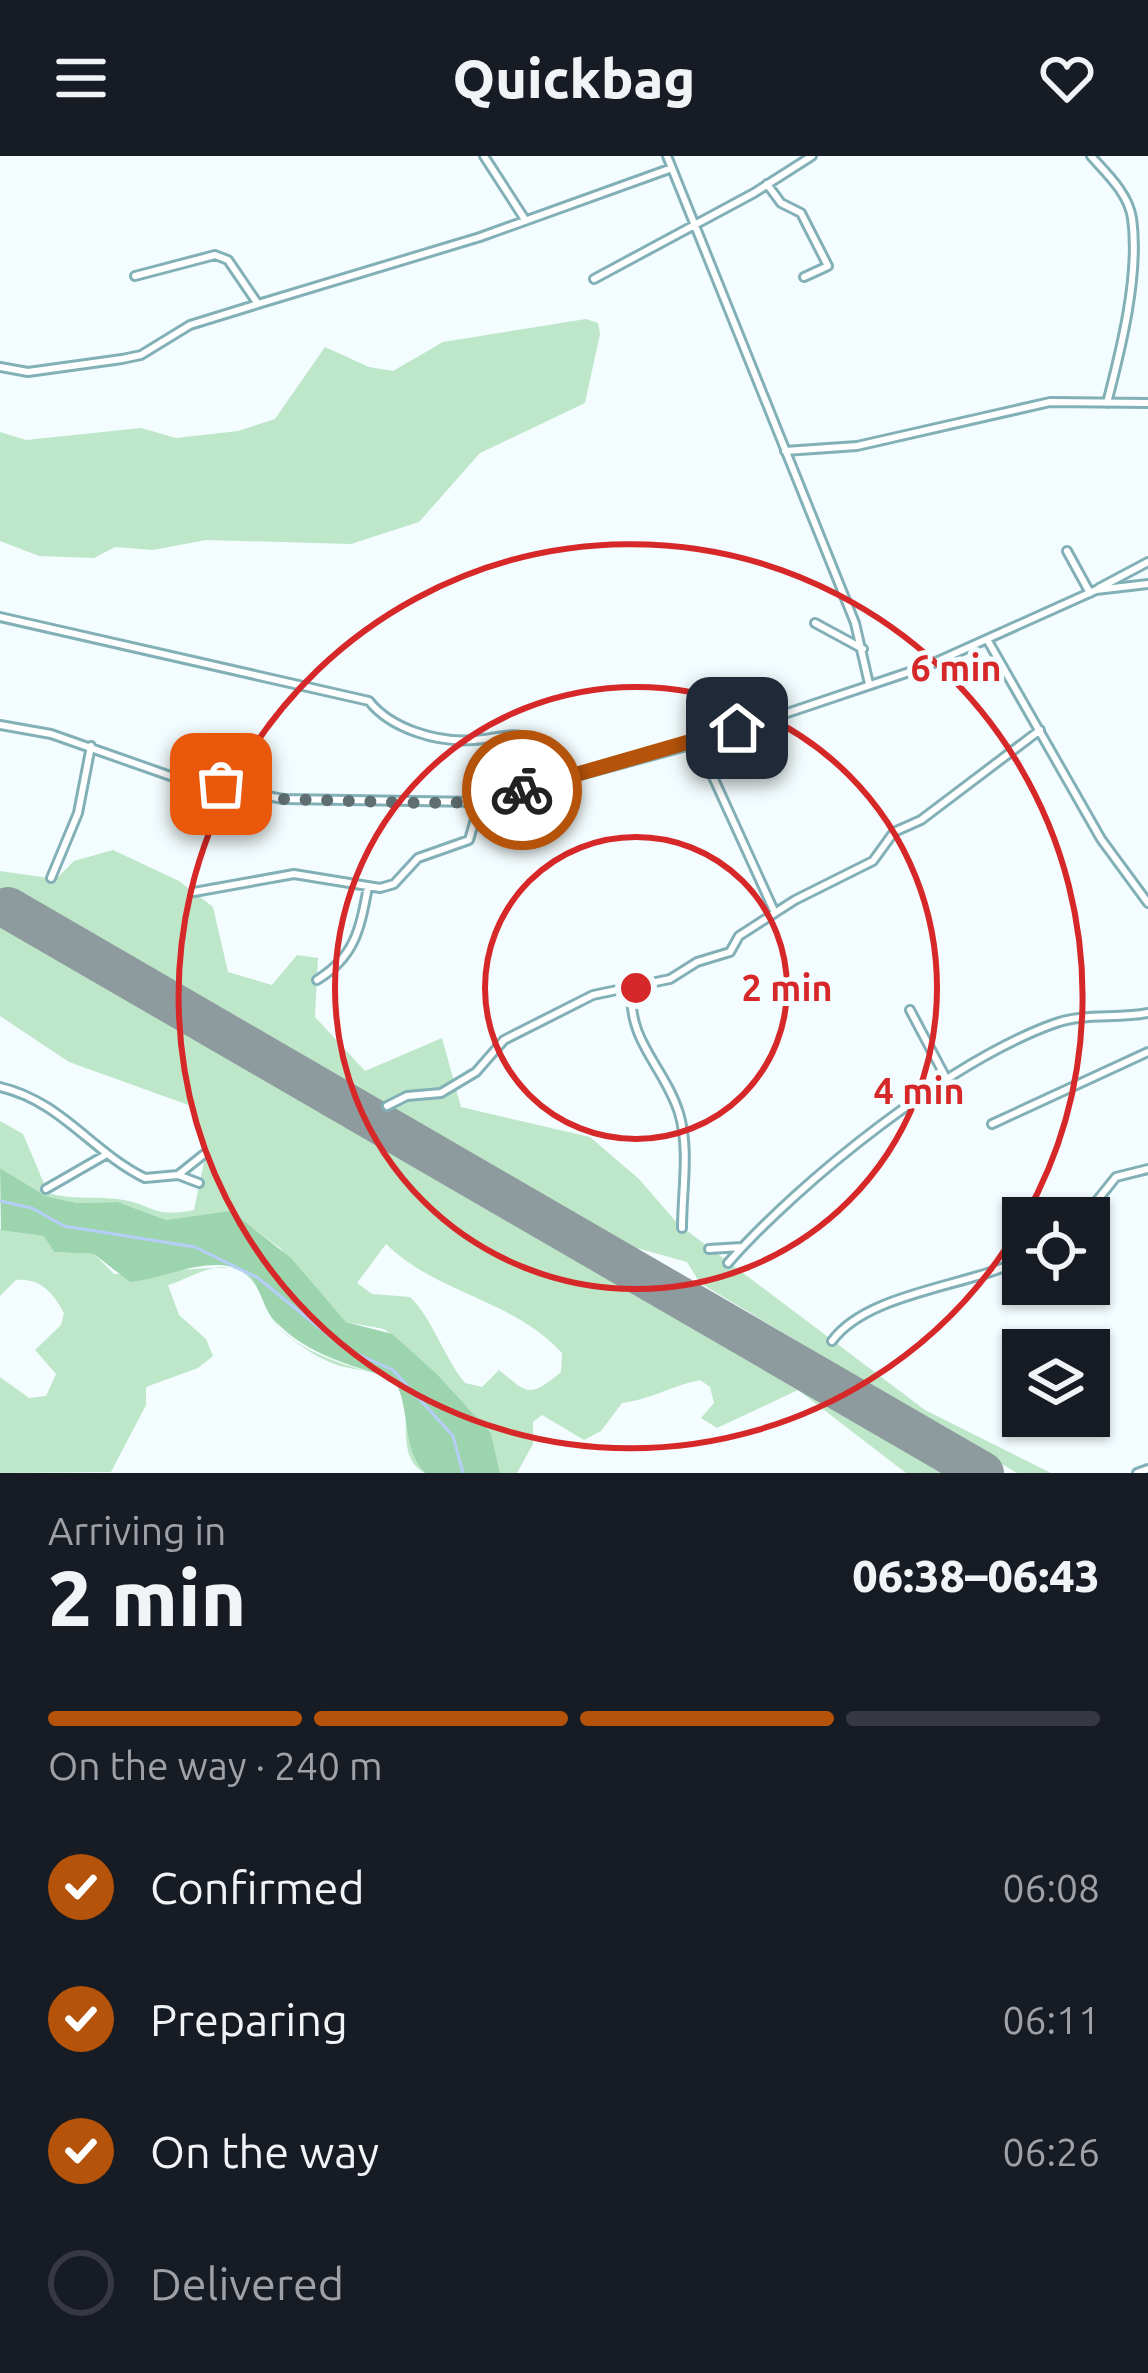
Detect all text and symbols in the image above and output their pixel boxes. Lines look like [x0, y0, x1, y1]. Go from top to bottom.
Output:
icon: menu [48, 45, 114, 111]
icon: heart [1034, 45, 1100, 111]
text: Quickbag [453, 48, 695, 108]
text: 6 min [911, 647, 1001, 688]
pin [686, 677, 788, 779]
icon: home [704, 695, 770, 761]
courier [462, 730, 582, 850]
pin [170, 733, 272, 835]
icon: bag [188, 751, 254, 817]
icon: bike [489, 757, 555, 823]
centre of rings [615, 967, 657, 1009]
text: 2 min [742, 967, 832, 1008]
text: 4 min [874, 1070, 964, 1111]
map controls [1002, 1197, 1110, 1437]
button: locate [1002, 1197, 1110, 1305]
button: layers [1002, 1329, 1110, 1437]
text: Arriving in [48, 1509, 226, 1552]
text: 06:38–06:43 [852, 1550, 1100, 1601]
text: 2 min [48, 1553, 246, 1641]
text: On the way · 240 m [48, 1744, 383, 1787]
icon: check [48, 1854, 114, 1920]
text: Confirmed [150, 1862, 365, 1913]
text: 06:08 [1002, 1866, 1100, 1909]
icon: check [48, 1986, 114, 2052]
text: Preparing [150, 1994, 348, 2045]
text: 06:11 [1002, 1998, 1100, 2041]
icon: check [48, 2118, 114, 2184]
text: On the way [150, 2126, 379, 2177]
text: 06:26 [1002, 2130, 1100, 2173]
text: Delivered [150, 2258, 344, 2309]

